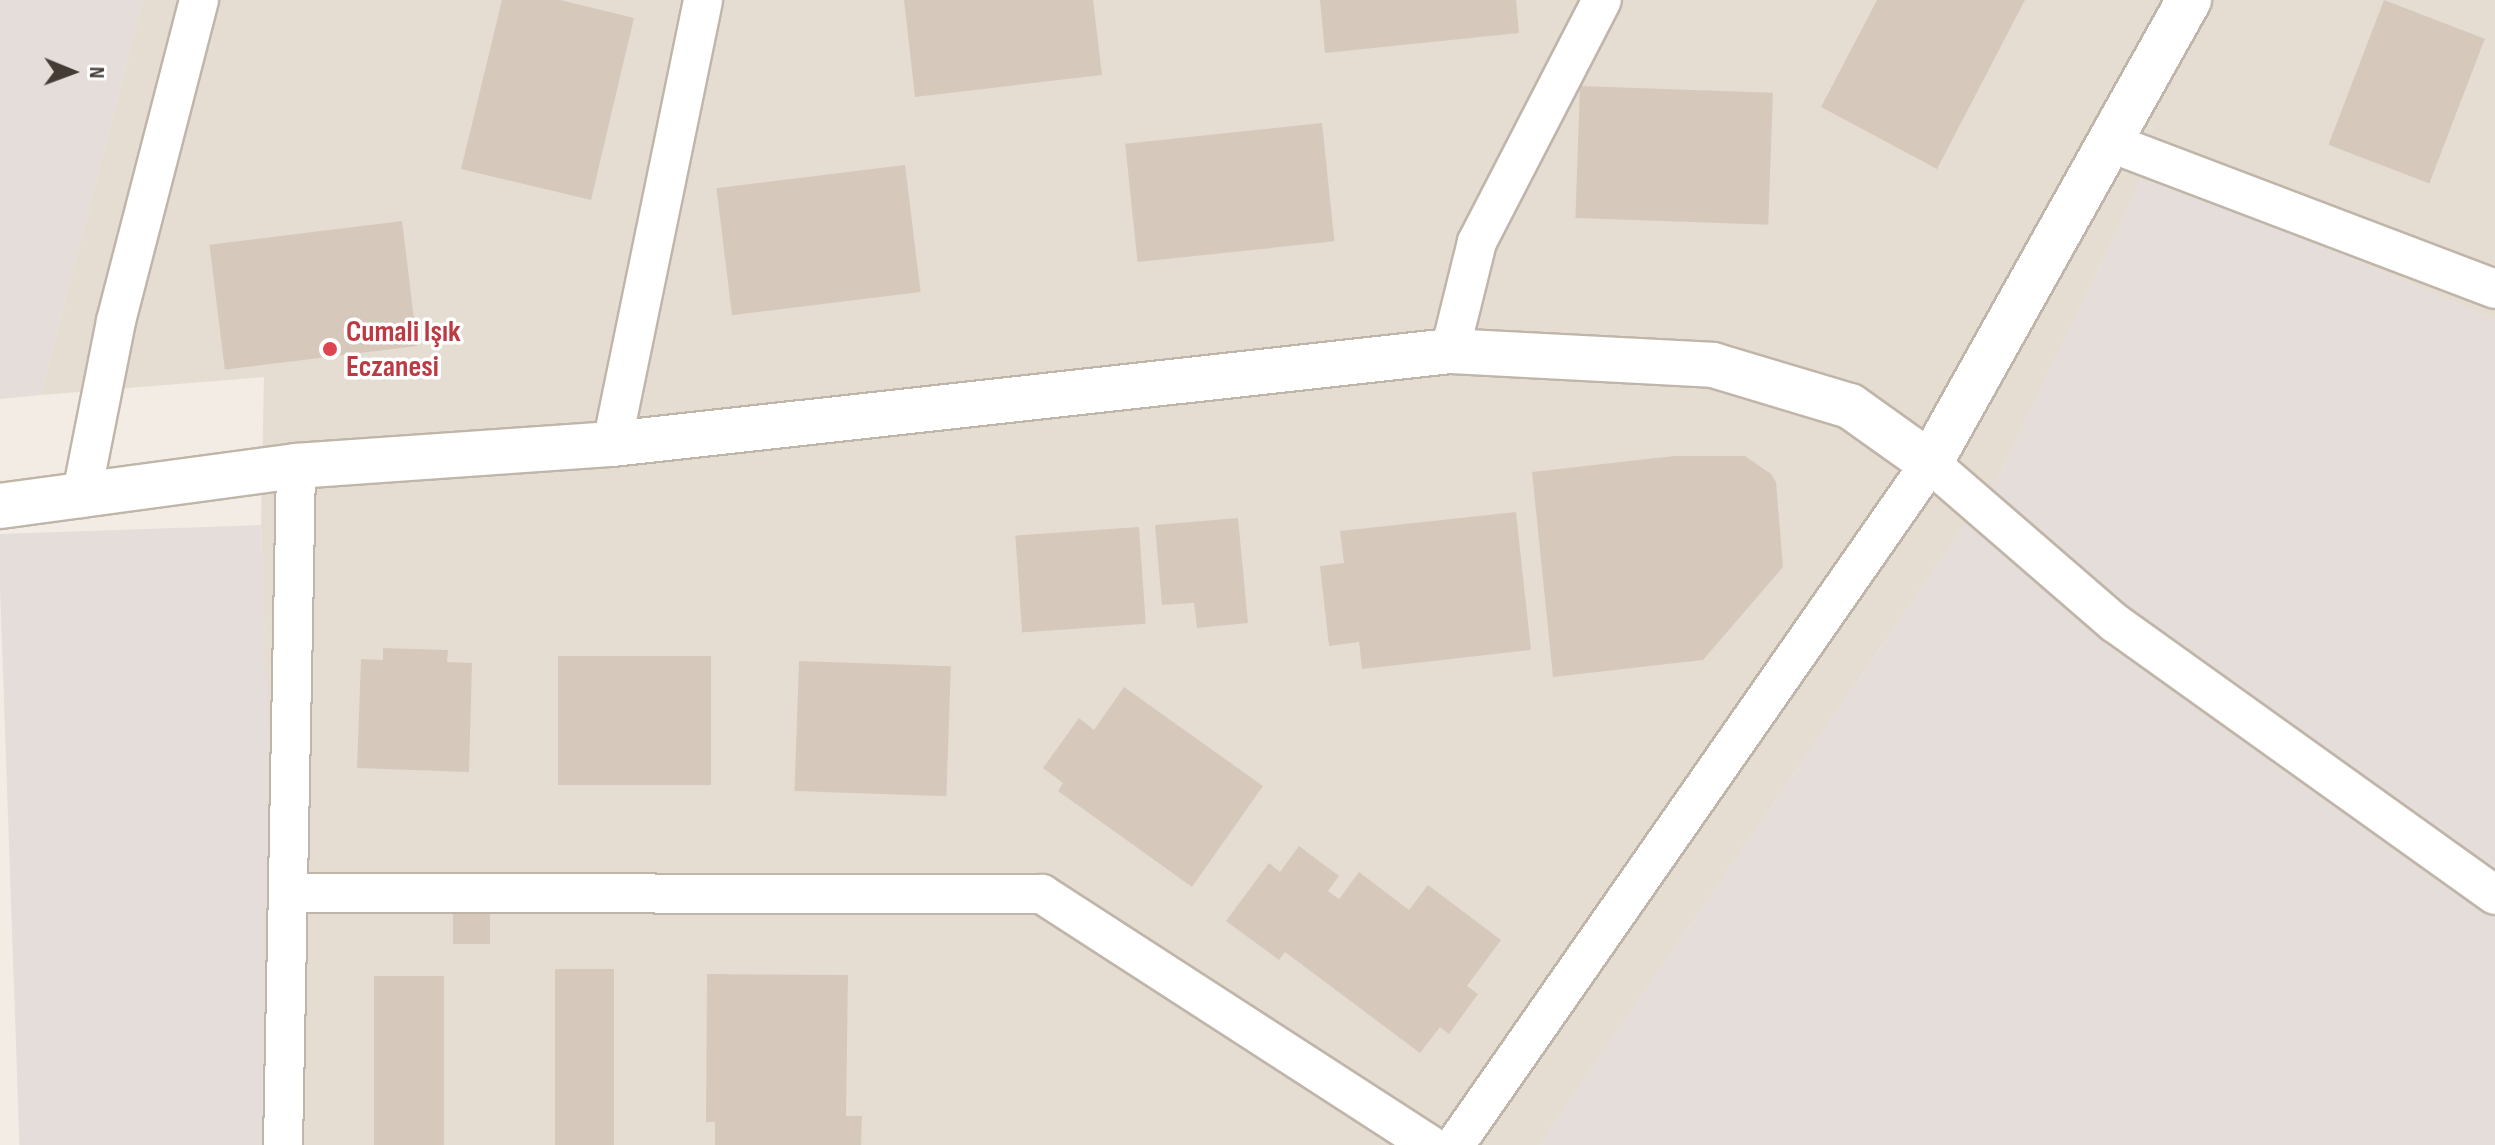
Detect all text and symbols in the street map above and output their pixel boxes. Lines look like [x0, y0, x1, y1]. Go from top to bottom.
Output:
north arrow [32, 32, 112, 112]
text: N [83, 66, 110, 79]
place label: Cumali Işık Eczanesi [346, 314, 461, 384]
marker: Cumali Işık Eczanesi [321, 340, 339, 358]

